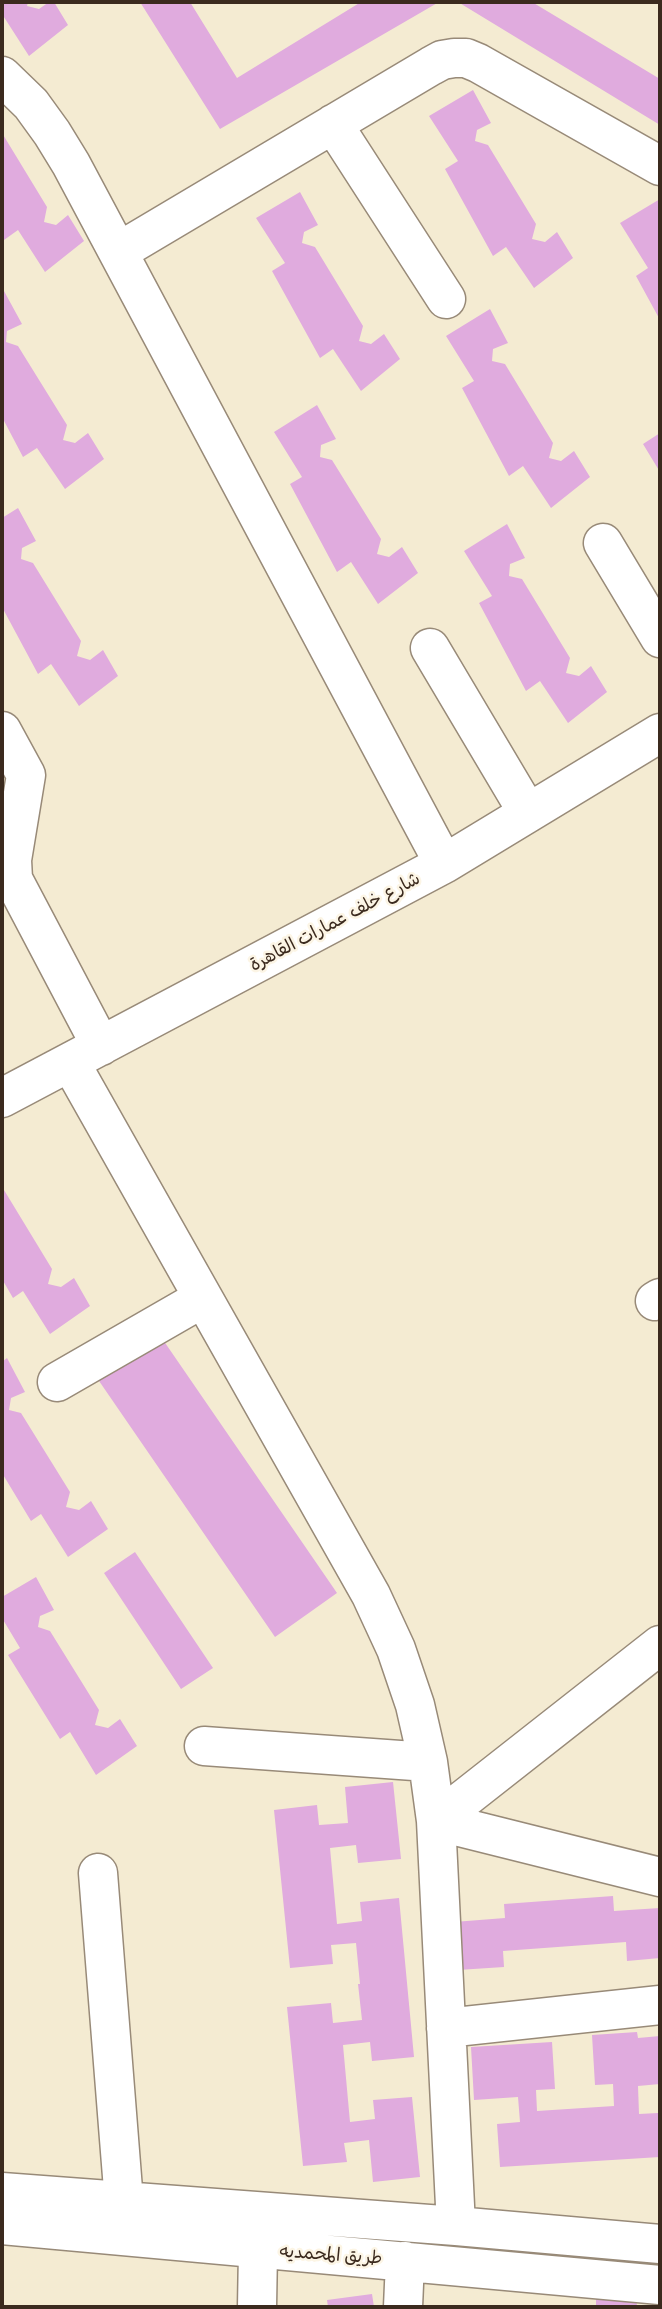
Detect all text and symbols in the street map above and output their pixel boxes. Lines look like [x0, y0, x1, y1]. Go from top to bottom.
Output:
street label: شارع خلف عمارات القاهرة [246, 868, 424, 976]
street label: طريق المحمديه [279, 2241, 383, 2269]

